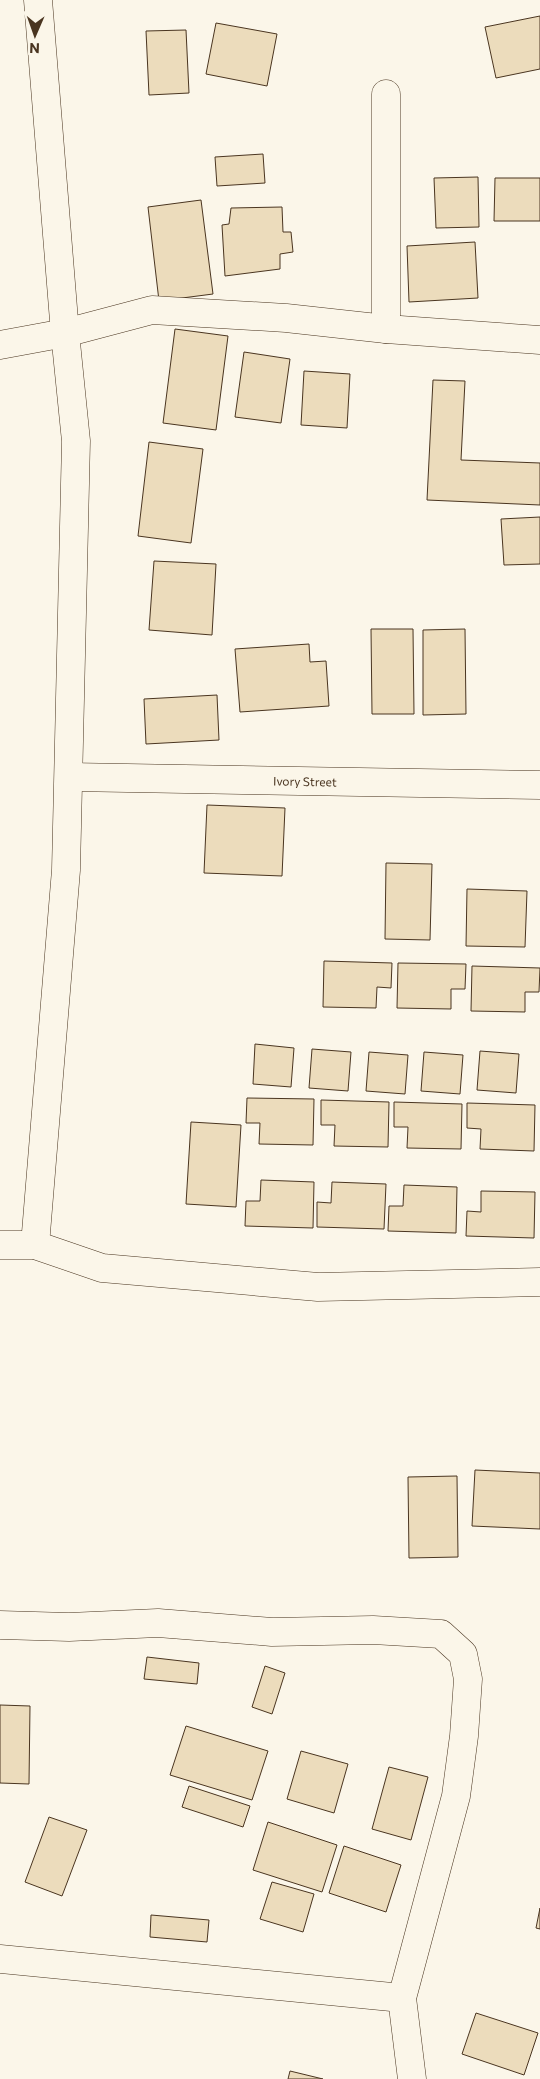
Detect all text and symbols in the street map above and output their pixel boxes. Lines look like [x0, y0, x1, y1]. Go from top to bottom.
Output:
north arrow [10, 10, 60, 60]
text: N [29, 40, 40, 57]
street label: Ivory Street [273, 773, 337, 789]

